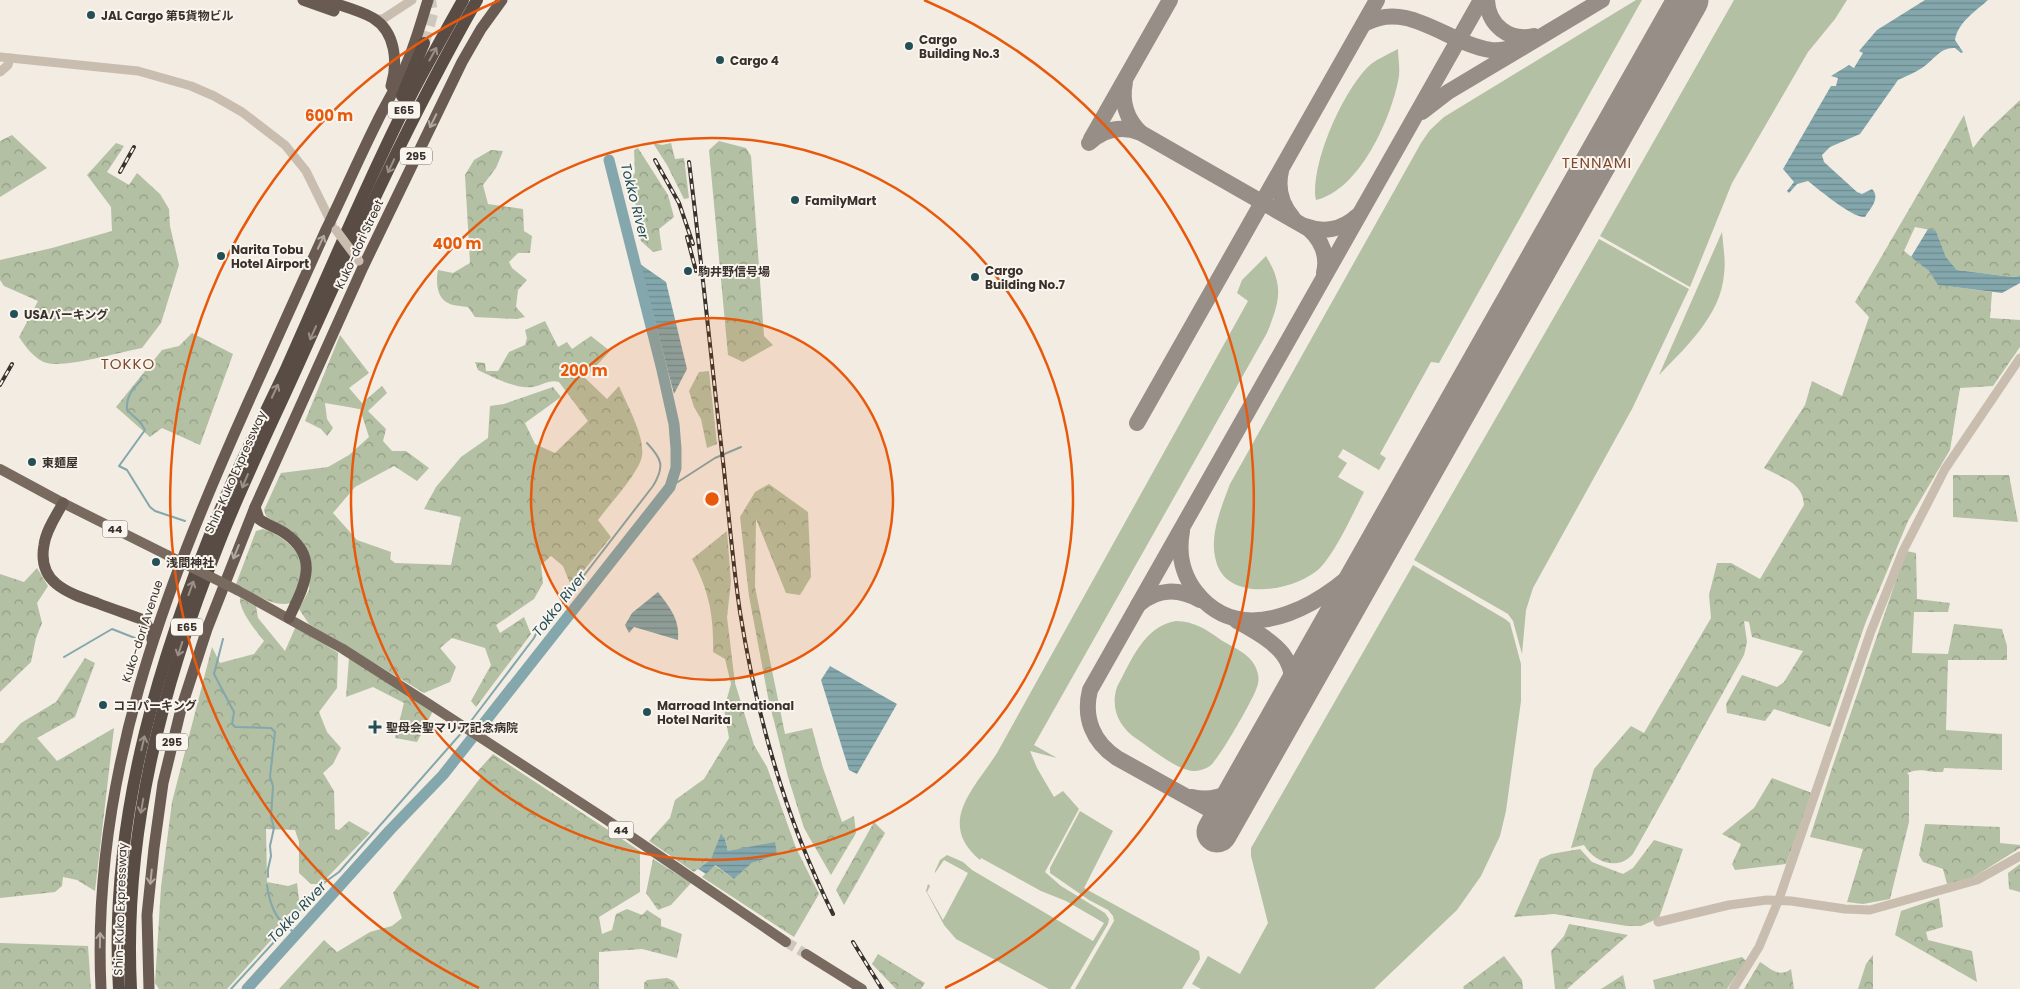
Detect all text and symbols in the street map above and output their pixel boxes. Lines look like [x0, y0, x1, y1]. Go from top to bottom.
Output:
place label: JAL Cargo 第5貨物ビル [101, 7, 234, 24]
marker: JAL Cargo 第5貨物ビル [85, 9, 97, 21]
place label: Cargo Building No.3 [919, 31, 1000, 62]
marker: Cargo Building No.3 [903, 40, 915, 52]
one-way arrow [428, 46, 438, 61]
place label: Cargo 4 [730, 52, 779, 69]
marker: Cargo 4 [714, 54, 726, 66]
road number: E65 [388, 102, 420, 118]
text: 600 m [305, 105, 353, 126]
one-way arrow [428, 113, 437, 128]
road number: 295 [400, 148, 432, 164]
district label: TENNAMI [1562, 152, 1632, 173]
one-way arrow [386, 158, 395, 173]
water label: Tokko River [616, 161, 654, 242]
place label: FamilyMart [805, 192, 876, 209]
marker: FamilyMart [789, 194, 801, 206]
street label: Kuko-dori Street [331, 196, 387, 292]
text: 400 m [433, 233, 482, 254]
one-way arrow [316, 235, 326, 250]
place label: Narita Tobu Hotel Airport [231, 241, 309, 272]
marker: Narita Tobu Hotel Airport [215, 250, 227, 262]
place label: Cargo Building No.7 [985, 262, 1066, 293]
place label: 駒井野信号場 [698, 263, 770, 280]
marker: 駒井野信号場 [682, 265, 694, 277]
marker: Cargo Building No.7 [969, 271, 981, 283]
place label: USAパーキング [24, 306, 108, 323]
marker: USAパーキング [8, 308, 20, 320]
one-way arrow [307, 325, 317, 340]
district label: TOKKO [101, 353, 155, 374]
text: 200 m [560, 360, 608, 381]
one-way arrow [271, 384, 281, 399]
street label: Shin-Kuko Expressway [200, 408, 270, 536]
place label: 東麺屋 [42, 454, 78, 471]
marker: 東麺屋 [26, 456, 38, 468]
one-way arrow [240, 473, 250, 488]
centre of rings [703, 490, 721, 508]
road number: 44 [102, 520, 128, 538]
one-way arrow [231, 544, 241, 559]
place label: 浅間神社 [166, 554, 214, 571]
marker: 浅間神社 [150, 556, 162, 568]
water label: Tokko River [527, 567, 591, 641]
street label: Kuko-dori Avenue [117, 578, 167, 684]
one-way arrow [187, 581, 196, 596]
road number: E65 [171, 618, 203, 636]
one-way arrow [175, 640, 185, 656]
place label: ココパーキング [113, 697, 197, 714]
place label: Marroad International Hotel Narita [657, 697, 794, 728]
marker: ココパーキング [97, 699, 109, 711]
marker: Marroad International Hotel Narita [641, 706, 653, 718]
place label: 聖母会聖マリア記念病院 [386, 719, 518, 736]
marker: 聖母会聖マリア記念病院 [368, 720, 382, 734]
road number: 295 [156, 734, 188, 750]
one-way arrow [139, 736, 148, 752]
one-way arrow [137, 798, 146, 814]
road number: 44 [608, 822, 634, 838]
street label: Shin-Kuko Expressway [109, 842, 131, 976]
one-way arrow [146, 869, 156, 885]
water label: Tokko River [263, 876, 331, 947]
one-way arrow [95, 933, 105, 949]

